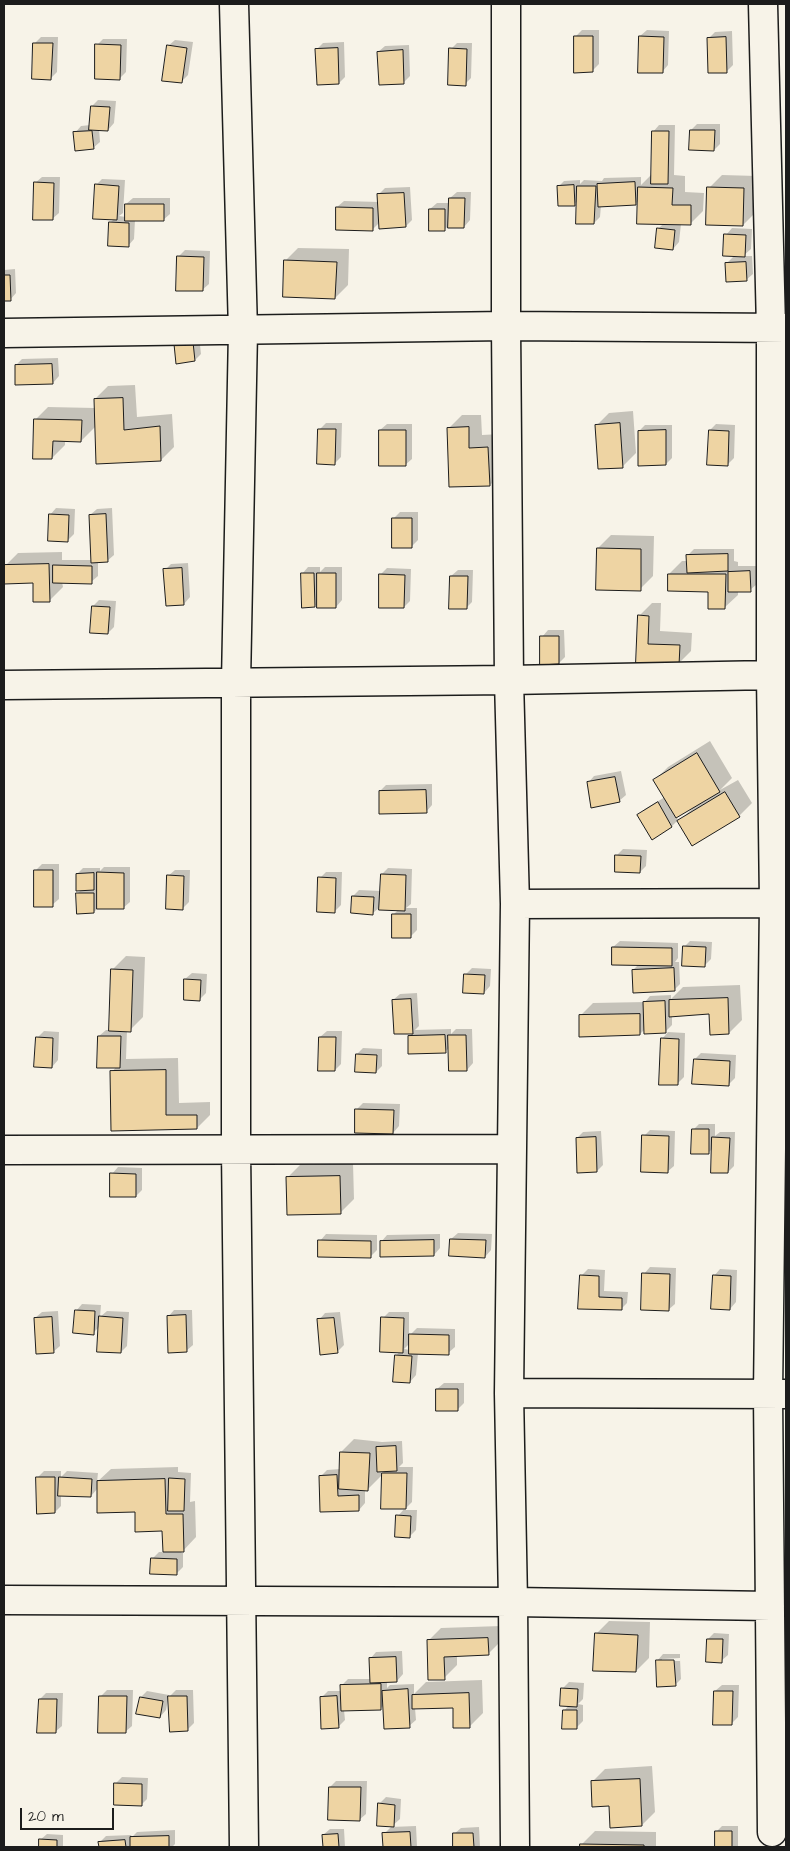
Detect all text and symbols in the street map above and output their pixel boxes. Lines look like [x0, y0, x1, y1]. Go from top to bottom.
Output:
scale bar [22, 1798, 116, 1830]
text: 20 m [28, 1806, 64, 1827]

